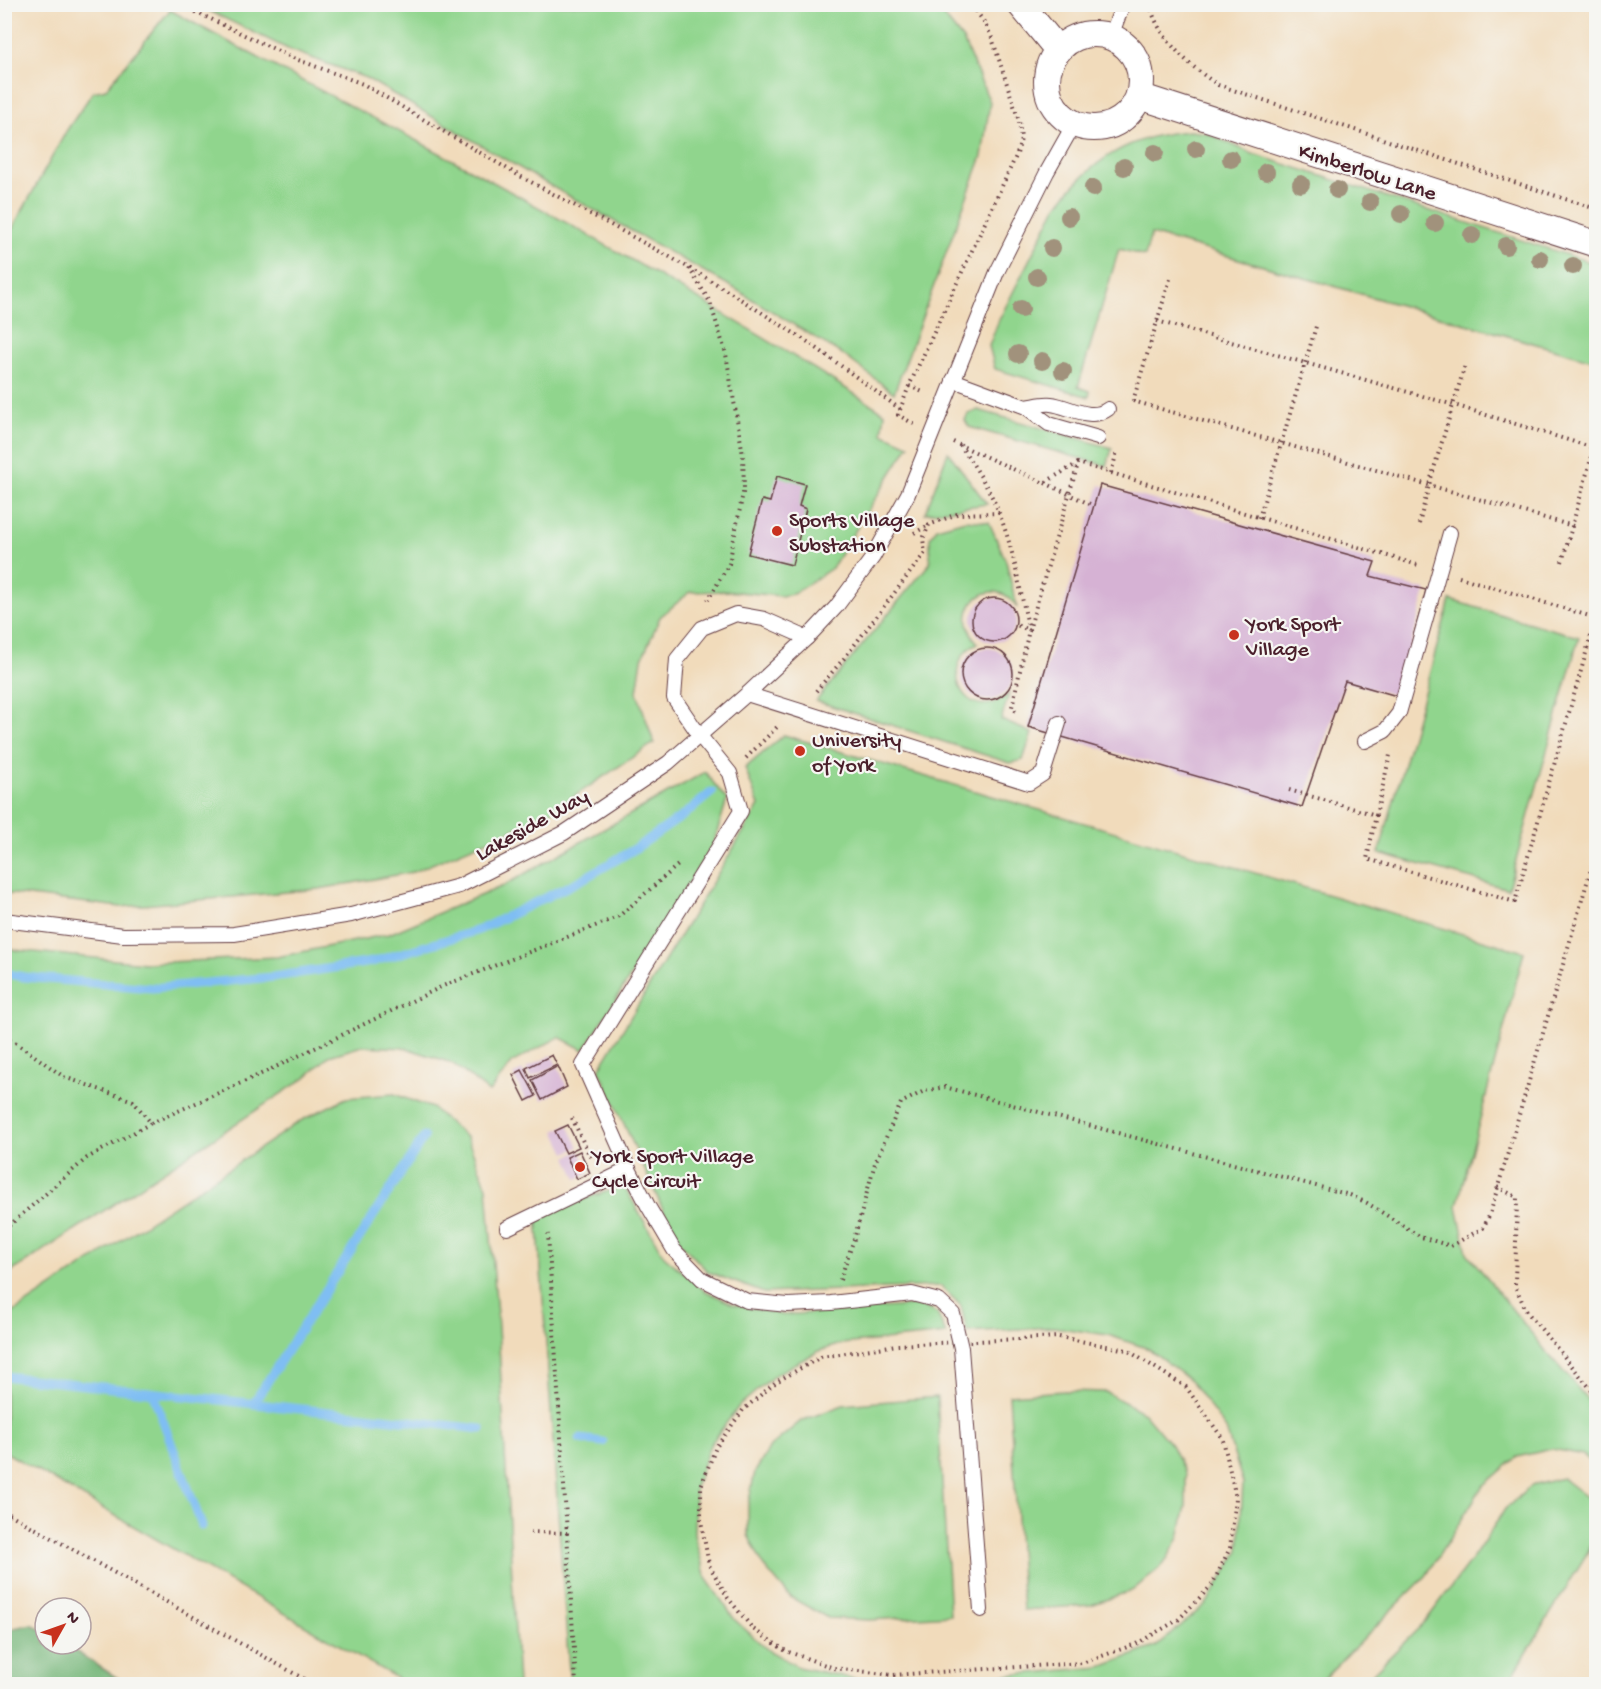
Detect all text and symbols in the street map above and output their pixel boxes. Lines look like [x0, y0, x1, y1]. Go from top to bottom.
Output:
street label: Kimberlow Lane [1294, 139, 1440, 209]
place label: Sports Village Substation [789, 509, 915, 560]
marker: Sports Village Substation [770, 524, 784, 538]
place label: York Sport Village [1244, 613, 1342, 664]
marker: York Sport Village [1227, 628, 1241, 642]
place label: University of York [812, 729, 902, 780]
marker: University of York [793, 744, 807, 758]
street label: Lakeside Way [472, 785, 594, 868]
place label: York Sport Village Cycle Circuit [590, 1145, 754, 1196]
marker: York Sport Village Cycle Circuit [573, 1160, 587, 1174]
north arrow [33, 1596, 93, 1656]
text: N [61, 1608, 83, 1629]

